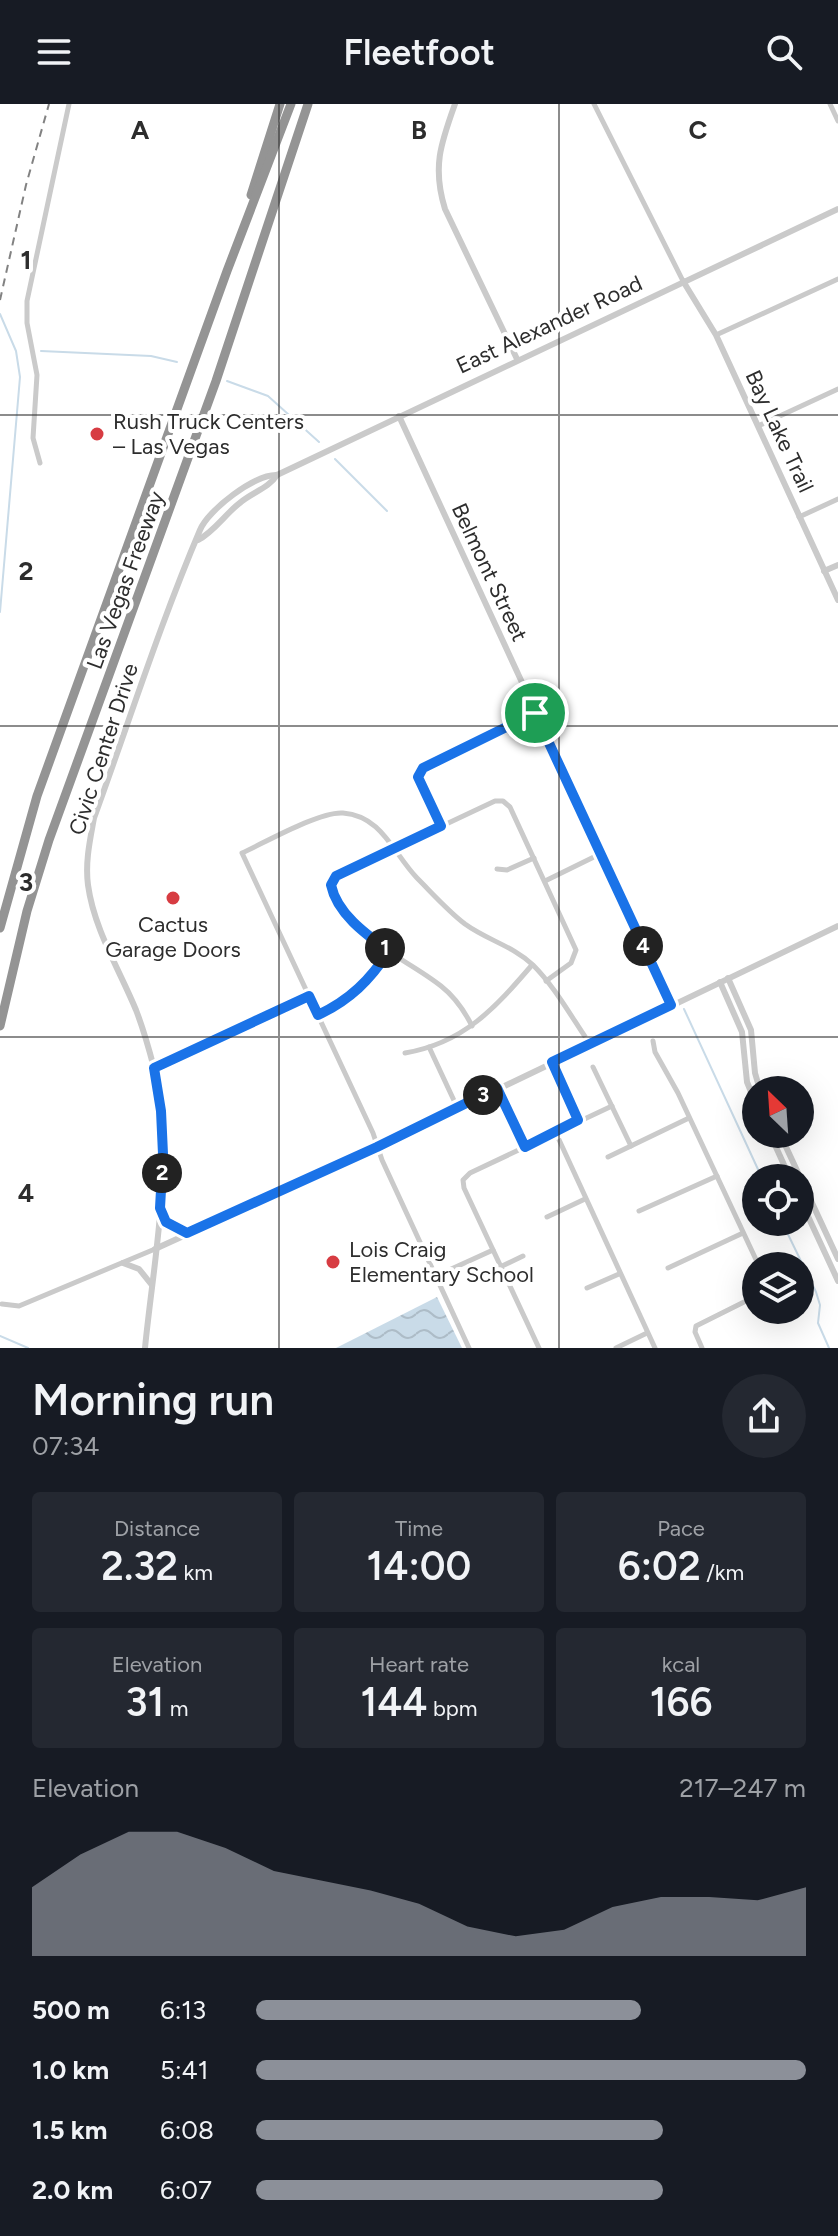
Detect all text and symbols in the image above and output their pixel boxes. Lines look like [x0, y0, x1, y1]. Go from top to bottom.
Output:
icon: menu [32, 30, 76, 74]
icon: search [762, 30, 806, 74]
text: Fleetfoot [343, 31, 495, 74]
text: A [131, 114, 150, 146]
text: B [411, 114, 427, 146]
text: C [689, 114, 708, 146]
text: 1 [21, 244, 31, 276]
street label: East Alexander Road [452, 270, 647, 379]
street label: Bay Lake Trail [739, 366, 820, 497]
place label: Rush Truck Centers – Las Vegas [113, 408, 304, 460]
marker: Rush Truck Centers – Las Vegas [88, 425, 106, 443]
street label: Las Vegas Freeway [81, 487, 170, 673]
street label: Belmont Street [446, 499, 533, 646]
text: 2 [18, 555, 34, 587]
street label: Civic Center Drive [63, 660, 144, 838]
pin [501, 679, 569, 747]
icon: arrive [513, 691, 557, 735]
text: 3 [19, 866, 33, 898]
marker: Cactus Garage Doors [164, 889, 182, 907]
place label: Cactus Garage Doors [105, 911, 241, 963]
pin: 4 [623, 926, 663, 966]
pin: 1 [365, 928, 405, 968]
text: 4 [636, 932, 650, 959]
text: 1 [380, 934, 390, 961]
pin: 3 [463, 1075, 503, 1115]
north arrow [742, 1076, 814, 1148]
map controls [742, 1076, 814, 1324]
text: 3 [477, 1081, 489, 1108]
pin: 2 [142, 1153, 182, 1193]
text: 2 [156, 1159, 168, 1186]
button: locate [742, 1164, 814, 1236]
text: 4 [18, 1177, 34, 1209]
place label: Lois Craig Elementary School [349, 1236, 534, 1288]
button: layers [742, 1252, 814, 1324]
marker: Lois Craig Elementary School [324, 1253, 342, 1271]
text: Morning run [32, 1373, 274, 1426]
button: share [722, 1374, 806, 1458]
text: 07:34 [32, 1430, 100, 1462]
text: Distance [114, 1515, 200, 1542]
text: Time [395, 1515, 443, 1542]
text: Pace [657, 1515, 705, 1542]
text: 2.32 [101, 1542, 178, 1590]
text: 14:00 [367, 1542, 471, 1590]
text: 6:02 [618, 1542, 701, 1590]
text: km [178, 1559, 213, 1586]
text: /km [701, 1559, 744, 1586]
text: Elevation [112, 1651, 202, 1678]
text: Heart rate [369, 1651, 469, 1678]
text: kcal [662, 1651, 700, 1678]
text: 31 [126, 1678, 164, 1726]
text: 144 [360, 1678, 427, 1726]
text: 166 [650, 1678, 712, 1726]
text: m [164, 1695, 188, 1722]
text: bpm [427, 1695, 478, 1722]
text: Elevation [32, 1772, 139, 1804]
text: 217–247 m [679, 1772, 806, 1804]
text: 500 m [32, 1994, 110, 2026]
text: 6:13 [160, 1994, 206, 2026]
text: 1.0 km [32, 2054, 109, 2086]
text: 5:41 [160, 2054, 208, 2086]
text: 1.5 km [32, 2114, 107, 2146]
text: 6:08 [160, 2114, 214, 2146]
text: 2.0 km [32, 2174, 113, 2206]
text: 6:07 [160, 2174, 212, 2206]

